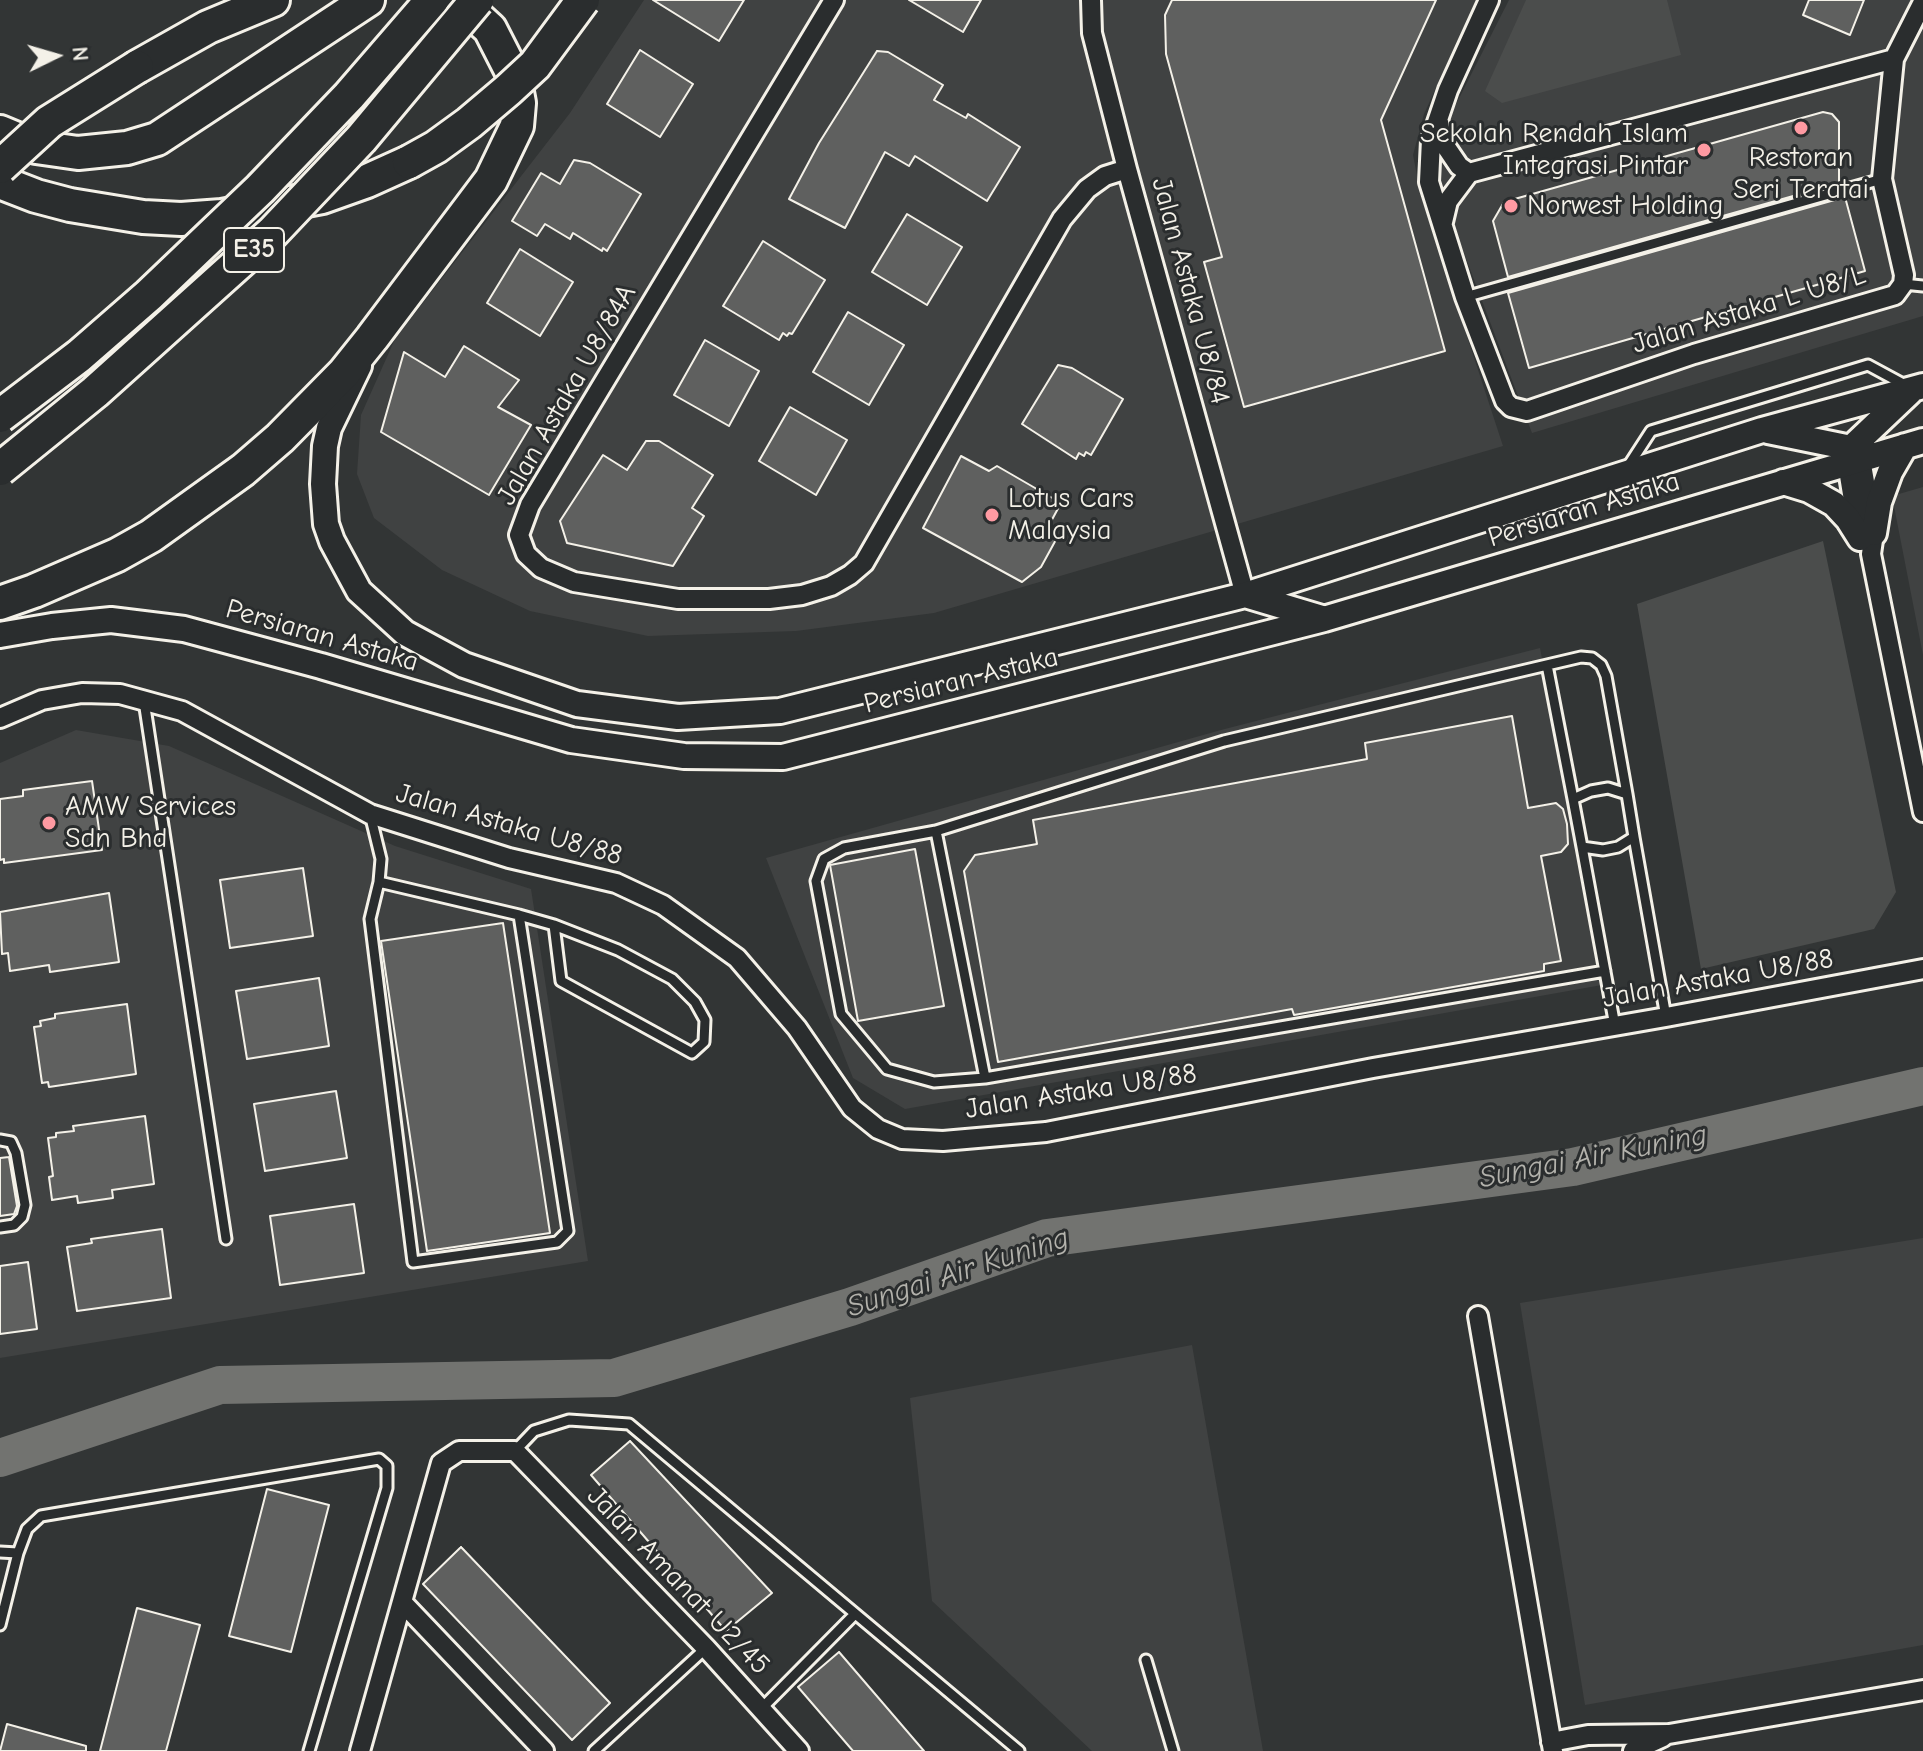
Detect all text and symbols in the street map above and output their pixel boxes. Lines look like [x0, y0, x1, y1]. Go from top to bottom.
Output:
north arrow [16, 16, 96, 96]
text: N [66, 46, 93, 62]
place label: Sekolah Rendah Islam Integrasi Pintar [1420, 117, 1688, 183]
marker: Restoran Seri Teratai [1792, 119, 1810, 137]
marker: Sekolah Rendah Islam Integrasi Pintar [1695, 141, 1713, 159]
place label: Restoran Seri Teratai [1733, 141, 1869, 207]
street label: Jalan Astaka U8/84 [1144, 174, 1236, 408]
place label: Norwest Holding [1527, 189, 1723, 223]
marker: Norwest Holding [1502, 197, 1520, 215]
road number: E35 [224, 228, 284, 272]
street label: Jalan Astaka L U8/L [1628, 259, 1870, 361]
street label: Jalan Astaka U8/84A [490, 279, 644, 511]
street label: Persiaran Astaka [1484, 465, 1684, 555]
place label: Lotus Cars Malaysia [1008, 482, 1134, 548]
marker: Lotus Cars Malaysia [983, 506, 1001, 524]
street label: Persiaran Astaka [222, 592, 422, 680]
street label: Persiaran Astaka [860, 641, 1062, 721]
street label: Jalan Astaka U8/88 [392, 777, 626, 873]
place label: AMW Services Sdn Bhd [65, 790, 236, 856]
marker: AMW Services Sdn Bhd [40, 814, 58, 832]
street label: Jalan Astaka U8/88 [1600, 942, 1836, 1016]
street label: Jalan Astaka U8/88 [963, 1057, 1199, 1127]
water label: Sungai Air Kuning [1476, 1117, 1710, 1197]
water label: Sungai Air Kuning [843, 1220, 1073, 1326]
street label: Jalan Amanat U2/45 [580, 1480, 776, 1682]

